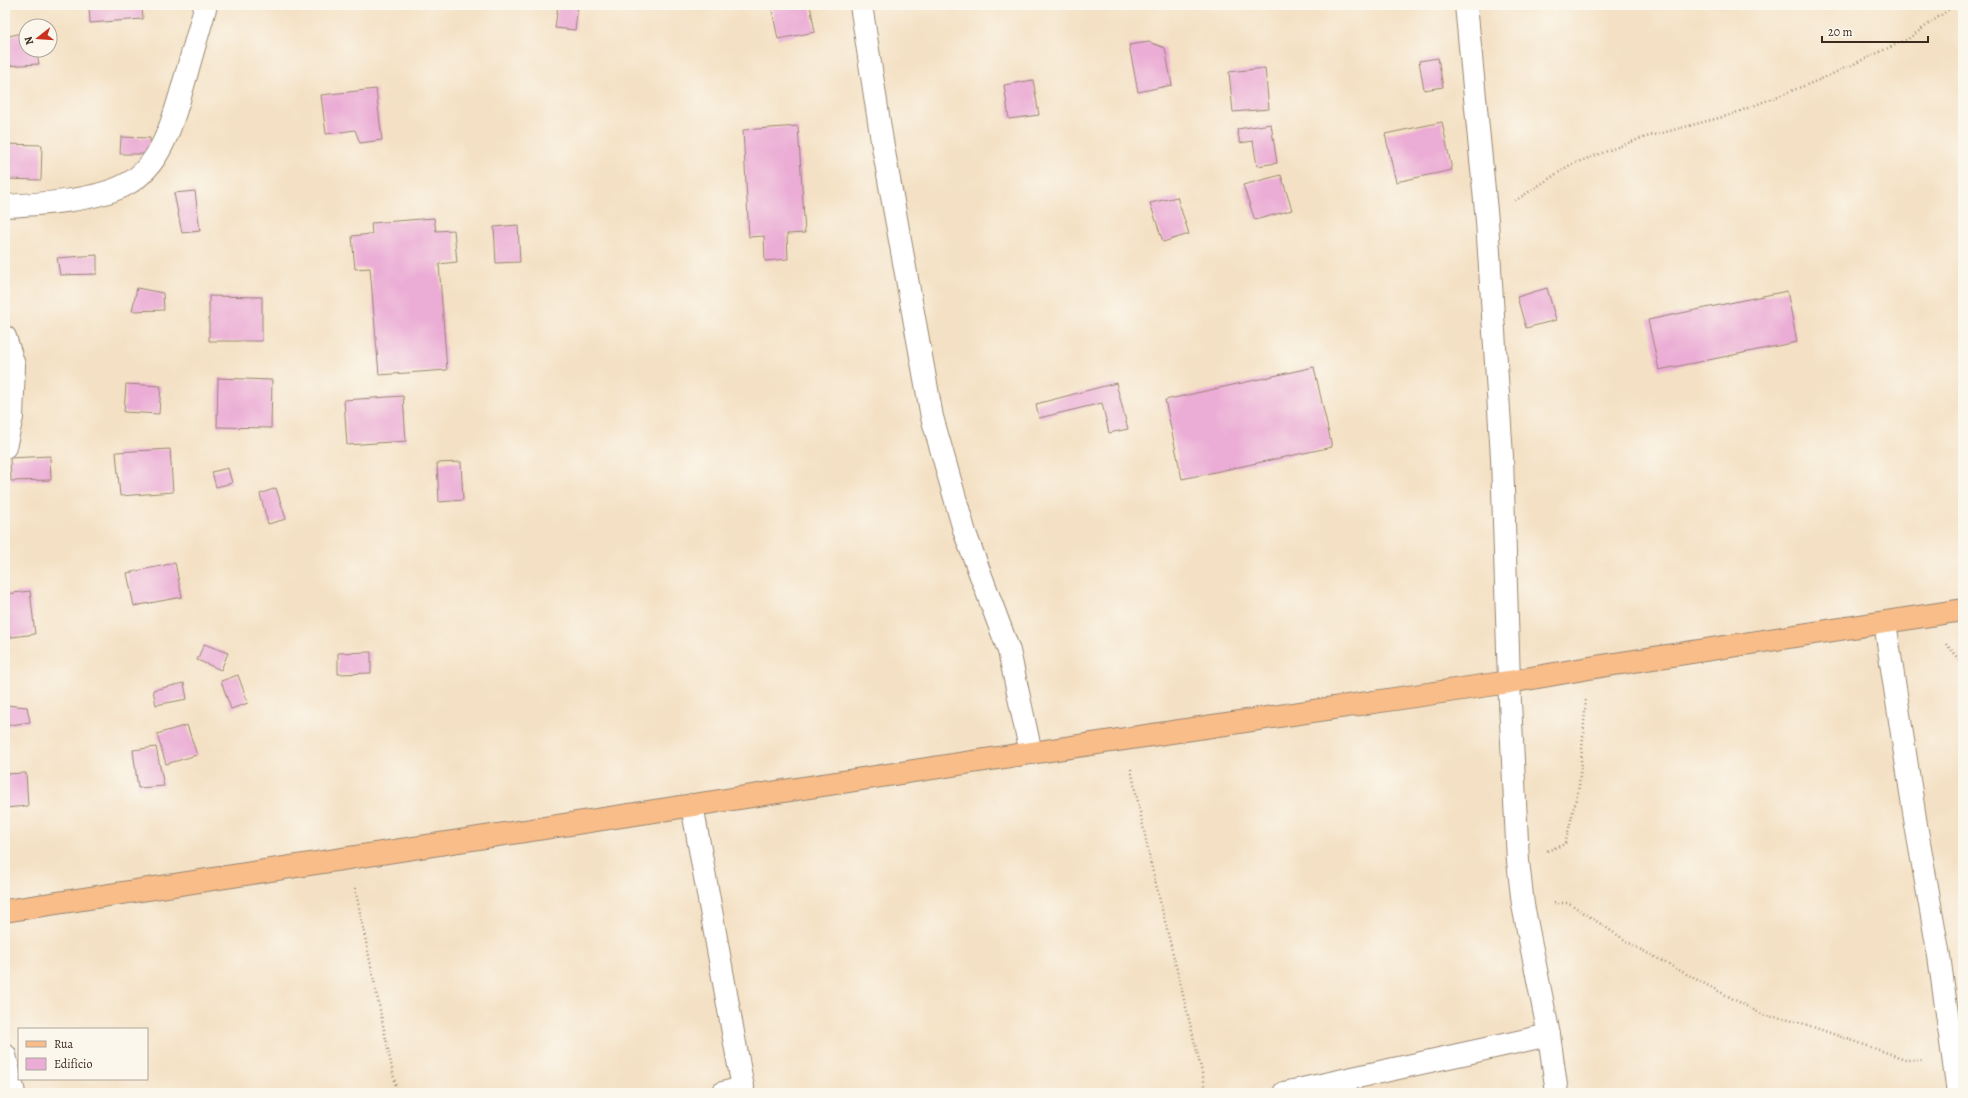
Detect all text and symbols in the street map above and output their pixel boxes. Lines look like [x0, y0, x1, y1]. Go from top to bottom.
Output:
north arrow [18, 18, 58, 58]
scale bar [1822, 18, 1928, 44]
text: 20 m [1828, 24, 1852, 40]
text: N [21, 35, 37, 47]
legend [18, 1028, 148, 1080]
text: Rua [54, 1036, 73, 1052]
text: Edifício [54, 1056, 92, 1072]

